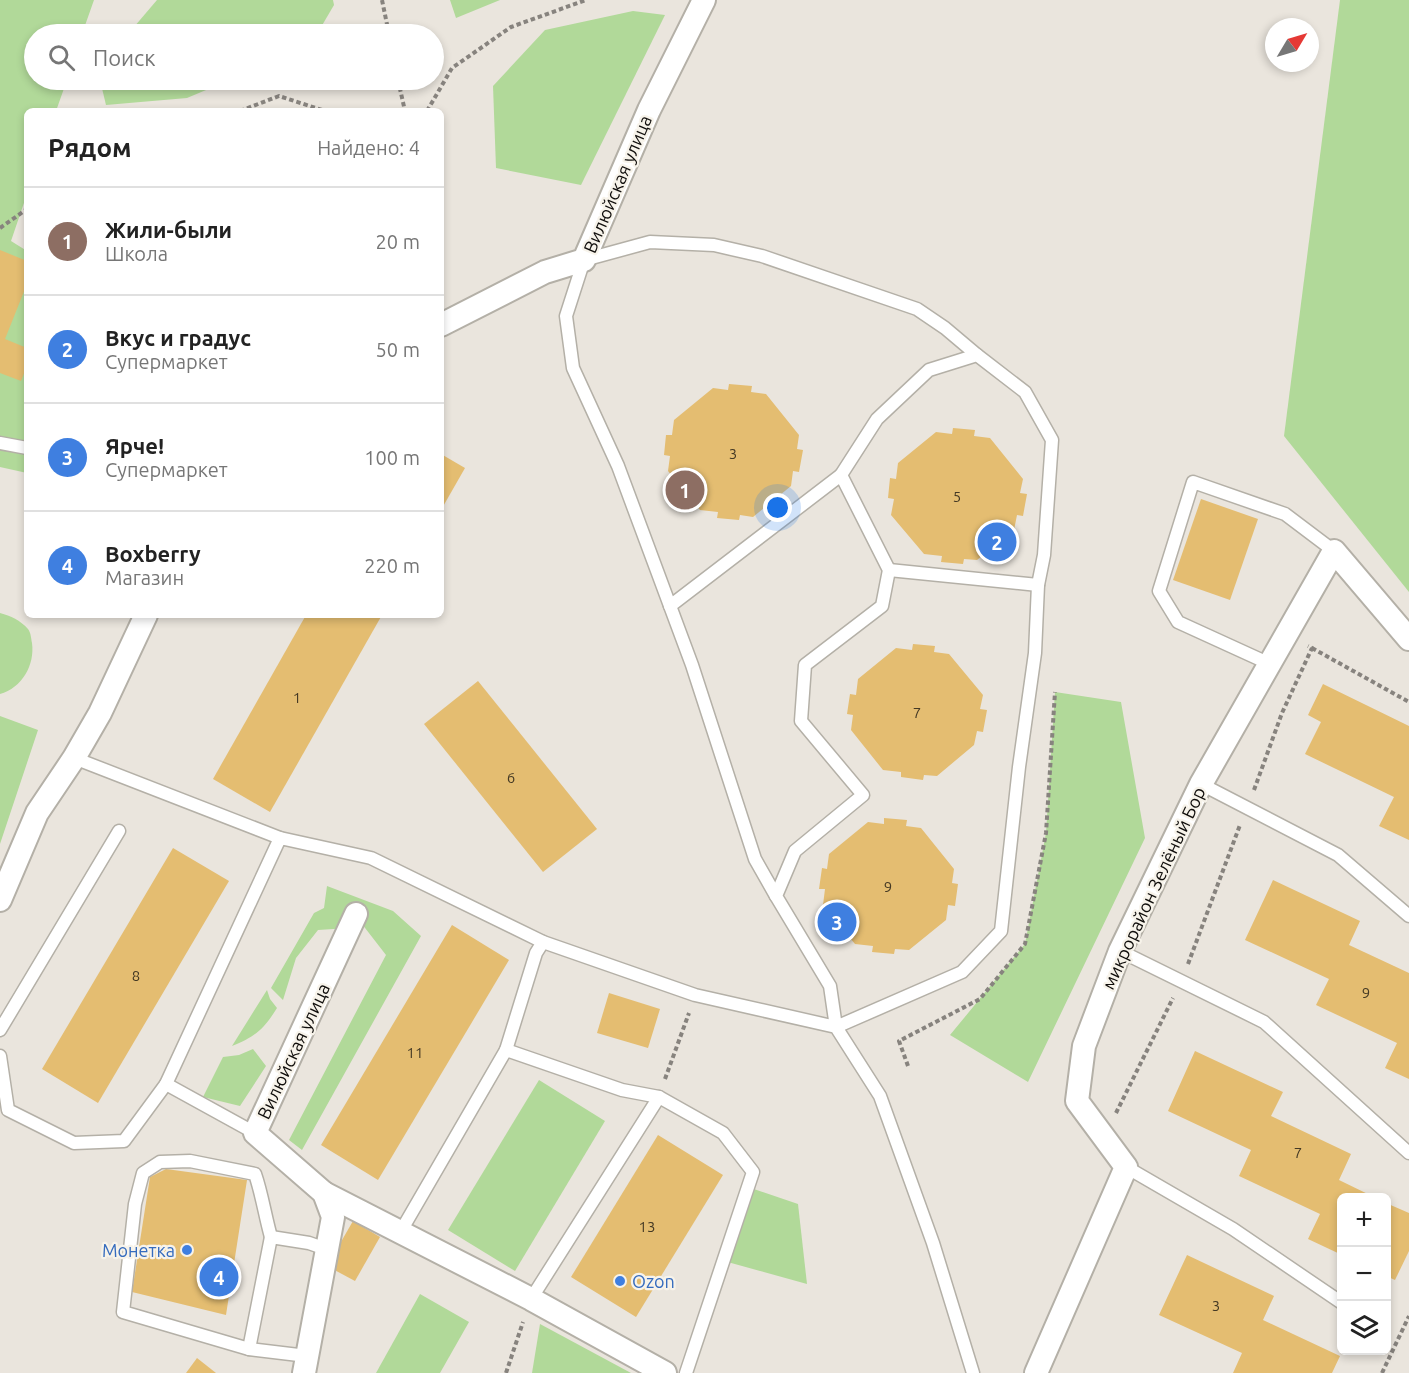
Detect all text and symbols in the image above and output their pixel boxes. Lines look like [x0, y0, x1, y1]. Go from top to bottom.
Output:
north arrow [1265, 18, 1319, 72]
search box [24, 24, 444, 90]
icon: search [45, 41, 78, 74]
text: Поиск [93, 45, 156, 70]
street label: Вилюйская улица [579, 112, 655, 256]
text: Рядом [48, 133, 132, 162]
text: Найдено: 4 [317, 136, 420, 159]
text: Жили-были [105, 217, 232, 242]
text: 1 [62, 230, 73, 253]
text: 20 m [376, 230, 420, 253]
text: Школа [105, 242, 168, 265]
text: Вкус и градус [105, 325, 251, 350]
text: 2 [62, 338, 73, 361]
text: 50 m [376, 338, 420, 361]
text: Супермаркет [105, 350, 228, 373]
text: Ярче! [105, 433, 164, 458]
house number: 3 [729, 445, 737, 462]
text: 3 [62, 446, 73, 469]
text: 100 m [364, 446, 420, 469]
text: Супермаркет [105, 458, 228, 481]
pin: 1 [666, 468, 704, 512]
house number: 5 [953, 488, 961, 505]
your location [763, 493, 792, 522]
pin: 2 [978, 520, 1016, 564]
text: Boxberry [105, 541, 201, 566]
text: 4 [62, 554, 73, 577]
text: 220 m [364, 554, 420, 577]
text: Магазин [105, 566, 184, 589]
house number: 1 [293, 689, 301, 706]
house number: 7 [913, 704, 921, 721]
house number: 6 [507, 769, 515, 786]
street label: микрорайон Зелёный Бор [1097, 784, 1209, 992]
house number: 9 [884, 878, 892, 895]
pin: 3 [818, 900, 856, 944]
house number: 8 [132, 967, 140, 984]
street label: Вилюйская улица [253, 980, 333, 1122]
house number: 9 [1362, 984, 1370, 1001]
house number: 11 [407, 1044, 423, 1061]
house number: 7 [1294, 1144, 1302, 1161]
map controls [1337, 1193, 1391, 1355]
button: + [1337, 1193, 1391, 1247]
house number: 13 [639, 1218, 655, 1235]
place label: Монетка [102, 1240, 175, 1260]
marker: Монетка [180, 1243, 194, 1257]
button: − [1337, 1247, 1391, 1301]
pin: 4 [200, 1254, 238, 1300]
place label: Ozon [632, 1271, 675, 1291]
marker: Ozon [613, 1274, 627, 1288]
house number: 3 [1212, 1297, 1220, 1314]
button: layers [1337, 1301, 1391, 1355]

